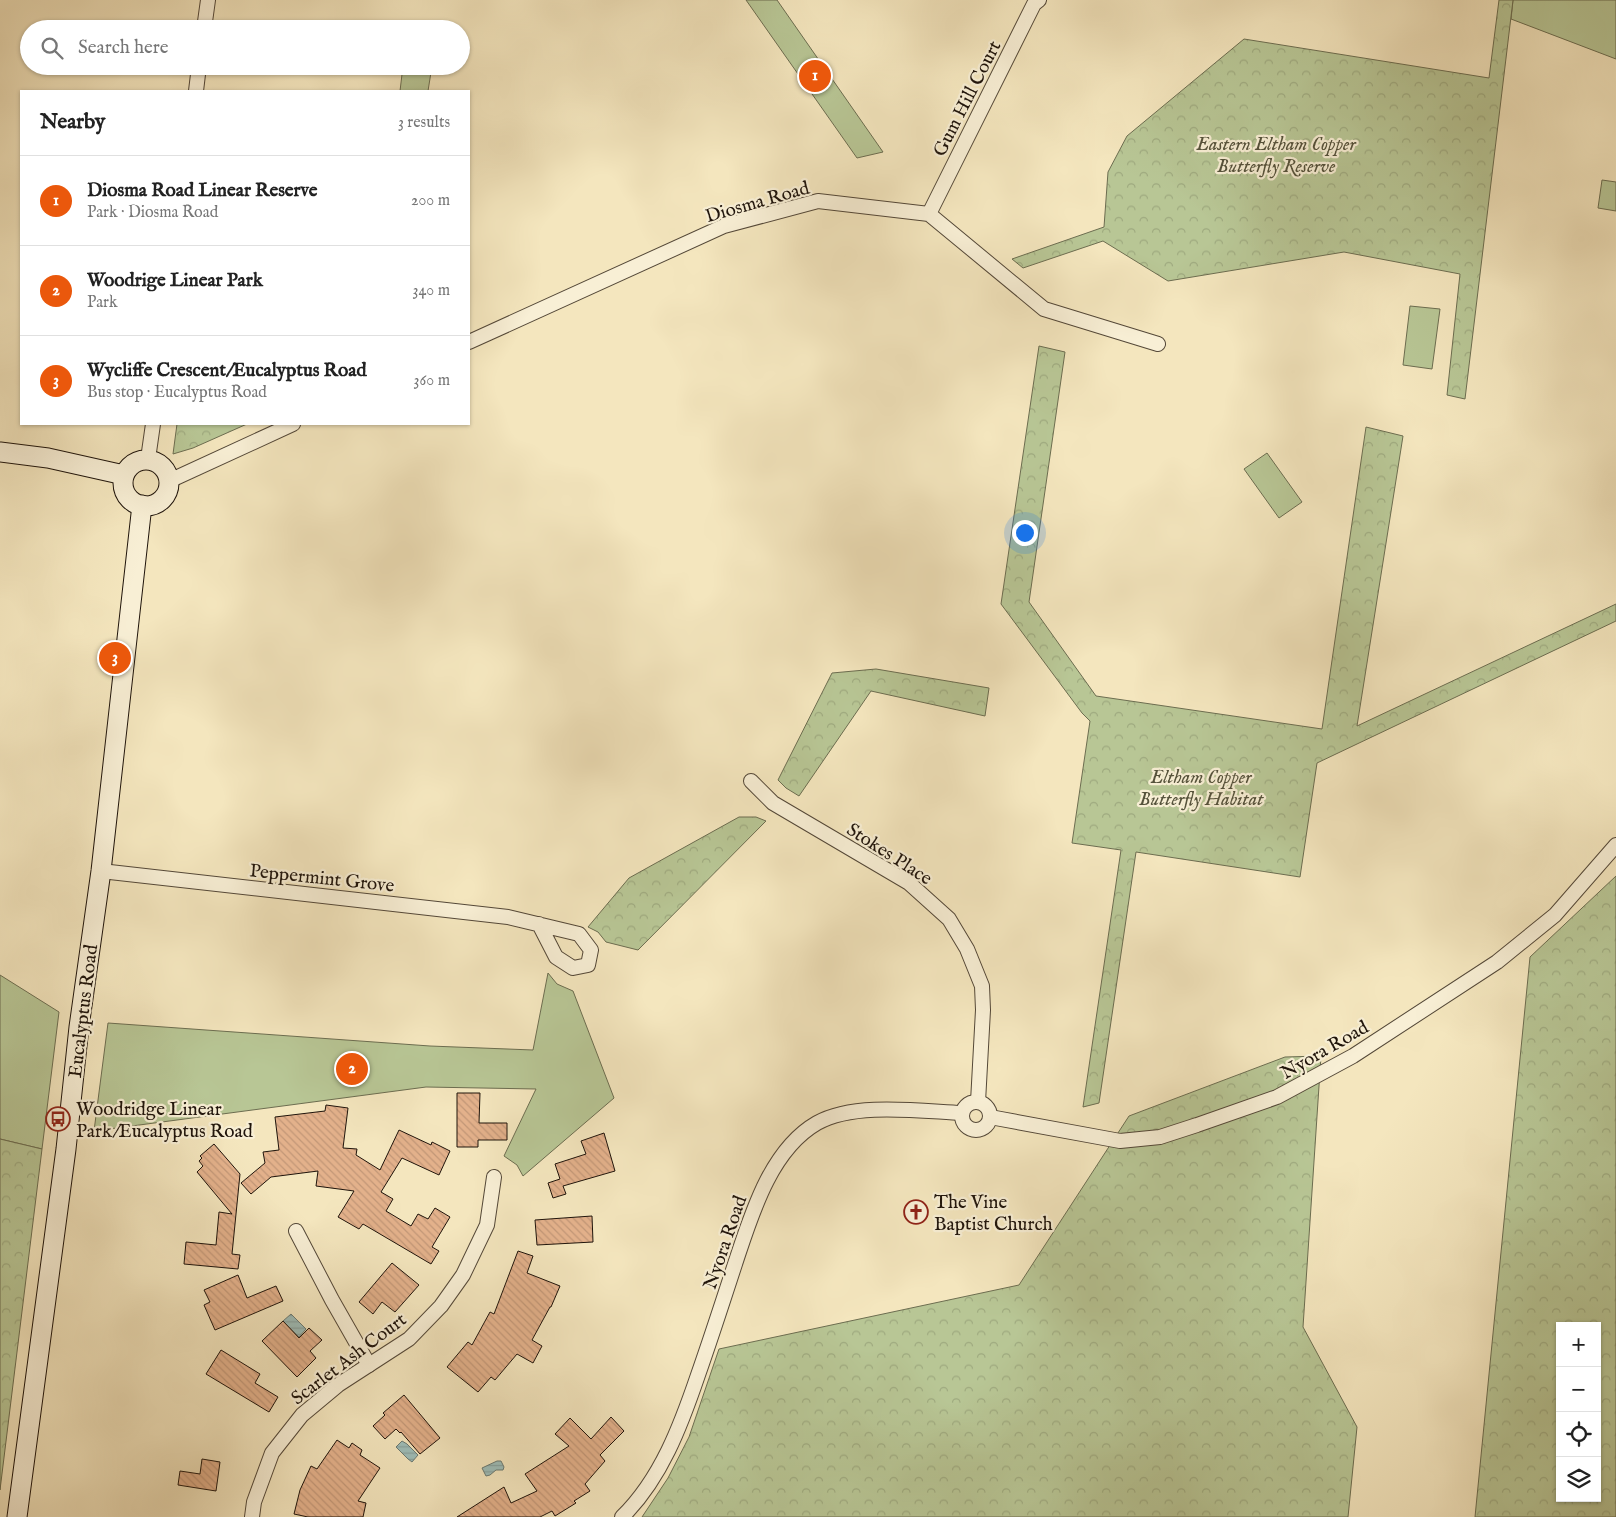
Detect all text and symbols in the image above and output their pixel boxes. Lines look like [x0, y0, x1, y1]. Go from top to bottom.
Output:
search box [20, 20, 470, 75]
icon: search [38, 34, 66, 62]
text: Search here [78, 36, 169, 60]
street label: Gum Hill Court [928, 37, 1007, 161]
pin: 1 [799, 57, 831, 95]
text: Nearby [40, 109, 105, 136]
text: 3 results [398, 113, 450, 133]
park label: Eastern Eltham Copper Butterfly Reserve [1195, 133, 1357, 179]
street label: Diosma Road [703, 176, 813, 229]
text: Diosma Road Linear Reserve [87, 179, 318, 203]
text: 1 [53, 191, 59, 211]
text: 200 m [411, 191, 450, 211]
text: Park · Diosma Road [87, 203, 218, 223]
text: Woodrige Linear Park [87, 269, 263, 293]
text: 2 [52, 281, 60, 301]
text: 340 m [412, 281, 450, 301]
text: Park [87, 293, 117, 313]
text: Wycliffe Crescent/Eucalyptus Road [87, 359, 367, 383]
text: 3 [53, 371, 59, 391]
text: 360 m [414, 371, 450, 391]
text: Bus stop · Eucalyptus Road [87, 383, 267, 403]
your location [1012, 520, 1038, 546]
pin: 3 [99, 639, 131, 677]
park label: Eltham Copper Butterfly Habitat [1139, 766, 1264, 812]
street label: Stokes Place [842, 818, 936, 891]
street label: Peppermint Grove [248, 859, 396, 899]
street label: Eucalyptus Road [64, 942, 104, 1079]
street label: Nyora Road [1277, 1016, 1374, 1086]
pin: 2 [336, 1050, 368, 1088]
place label: Woodridge Linear Park/Eucalyptus Road [76, 1098, 254, 1144]
bus stop icon: Woodridge Linear Park/Eucalyptus Road [45, 1106, 71, 1132]
place label: The Vine Baptist Church [934, 1191, 1053, 1237]
street label: Nyora Road [699, 1192, 753, 1293]
church icon: The Vine Baptist Church [903, 1199, 929, 1225]
street label: Scarlet Ash Court [287, 1308, 412, 1411]
map controls [1556, 1322, 1601, 1502]
button: + [1556, 1322, 1601, 1367]
button: − [1556, 1367, 1601, 1412]
button: locate [1556, 1412, 1601, 1457]
button: layers [1556, 1457, 1601, 1502]

